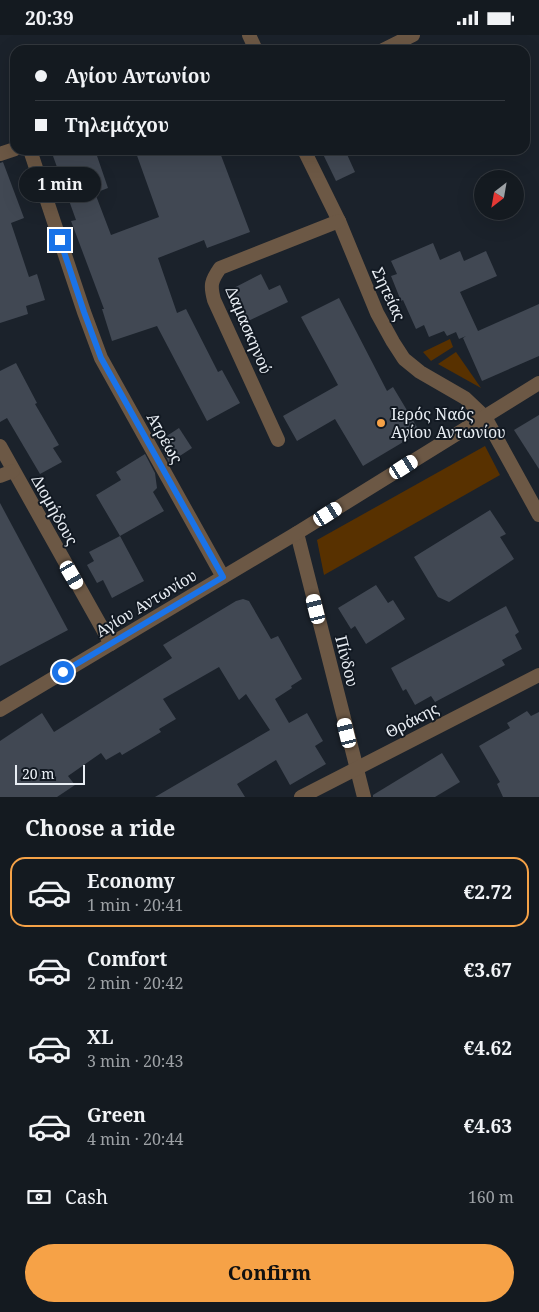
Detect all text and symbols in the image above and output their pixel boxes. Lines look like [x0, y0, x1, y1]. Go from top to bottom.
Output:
text: 20:39 [25, 5, 74, 31]
text: Αγίου Αντωνίου [65, 63, 211, 89]
text: Τηλεμάχου [65, 112, 169, 138]
callout: 1 min [19, 167, 101, 203]
north arrow [474, 170, 524, 220]
map controls [474, 170, 524, 220]
text: 1 min [37, 173, 83, 195]
route end [49, 229, 71, 251]
street label: Σητείας [367, 264, 411, 325]
street label: Δαμασκηνού [221, 283, 277, 377]
place label: Ιερός Ναός Αγίου Αντωνίου [391, 403, 506, 443]
street label: Ατρέως [142, 408, 188, 468]
marker: Ιερός Ναός Αγίου Αντωνίου [375, 417, 387, 429]
car [387, 453, 420, 481]
street label: Διομήδους [27, 471, 84, 549]
car [311, 500, 344, 528]
car [58, 558, 85, 592]
street label: Αγίου Αντωνίου [91, 564, 201, 642]
car [305, 593, 326, 625]
street label: Πίνδου [330, 633, 364, 689]
route start [52, 661, 74, 683]
street label: Θράκης [382, 697, 443, 743]
car [336, 717, 357, 749]
scale bar [15, 762, 85, 785]
text: 20 m [22, 764, 55, 783]
text: Choose a ride [25, 812, 175, 842]
text: Economy [87, 868, 175, 894]
icon: car [27, 870, 72, 915]
text: €2.72 [464, 879, 512, 905]
text: 1 min · 20:41 [87, 894, 183, 916]
text: Comfort [87, 946, 167, 972]
icon: car [27, 948, 72, 993]
text: €3.67 [464, 957, 512, 983]
text: 2 min · 20:42 [87, 972, 183, 994]
text: XL [87, 1024, 113, 1050]
icon: car [27, 1026, 72, 1071]
text: €4.62 [464, 1035, 512, 1061]
text: 3 min · 20:43 [87, 1050, 183, 1072]
text: Green [87, 1102, 146, 1128]
icon: car [27, 1104, 72, 1149]
text: €4.63 [464, 1113, 512, 1139]
text: 4 min · 20:44 [87, 1128, 183, 1150]
icon: cash [25, 1183, 53, 1211]
text: Cash [65, 1184, 108, 1210]
text: 160 m [468, 1186, 514, 1208]
button: Confirm [25, 1244, 514, 1302]

